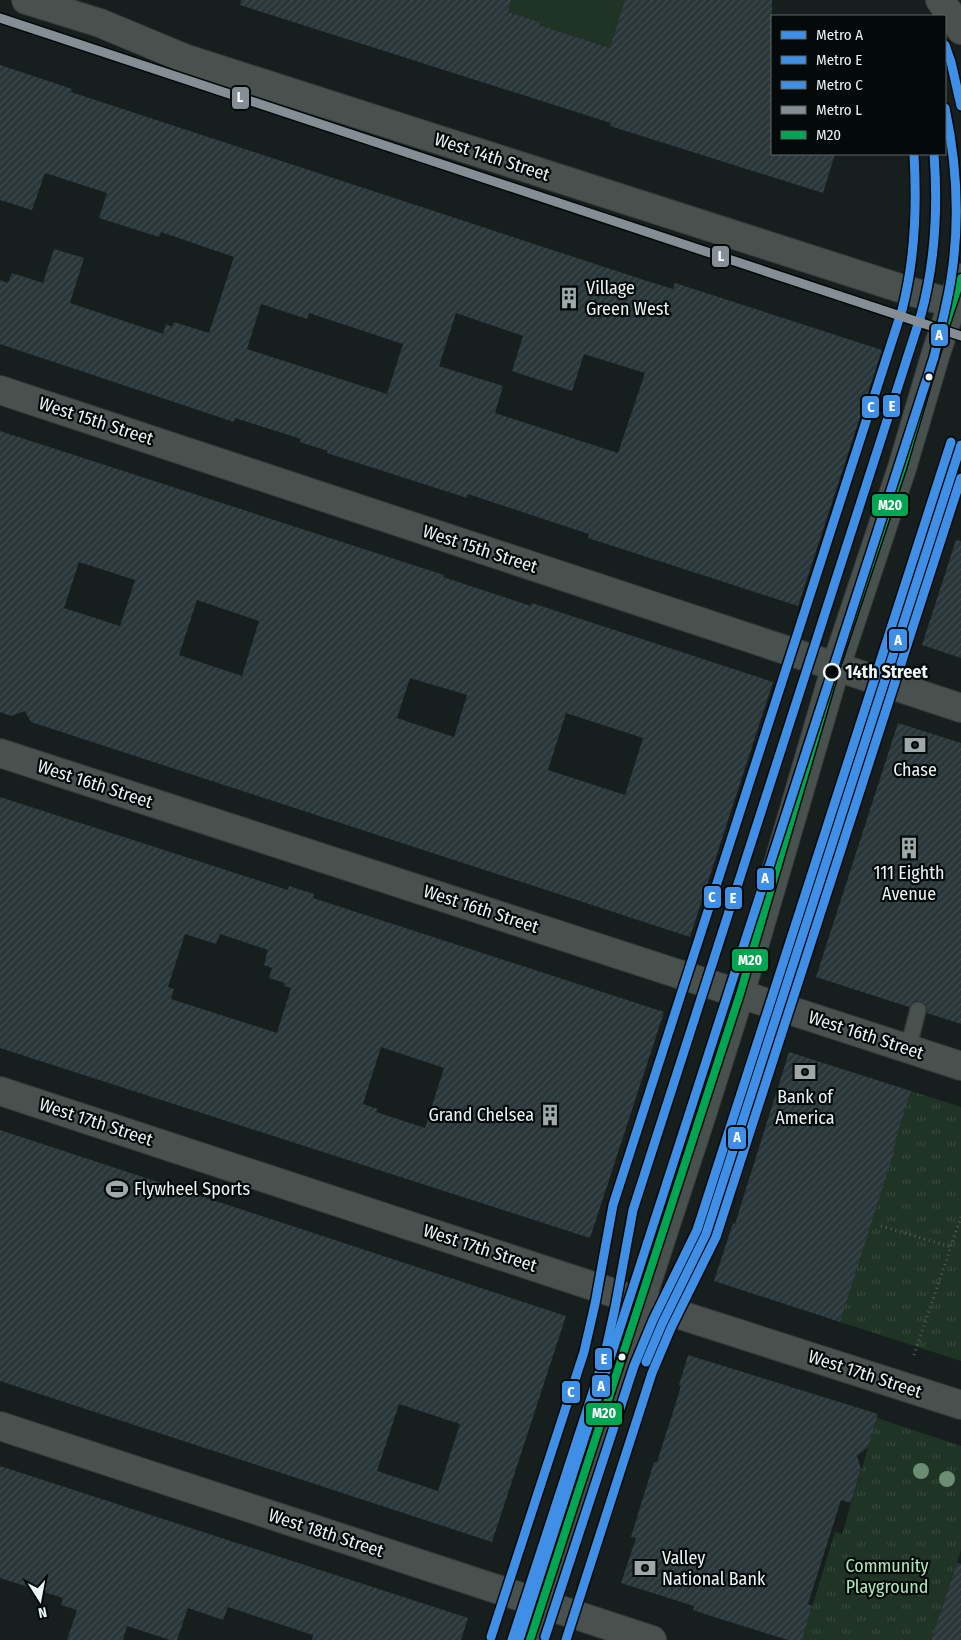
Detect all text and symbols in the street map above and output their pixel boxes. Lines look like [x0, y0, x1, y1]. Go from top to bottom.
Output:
legend [771, 15, 946, 155]
text: Metro A [816, 26, 863, 44]
text: Metro E [816, 51, 862, 69]
text: Metro C [816, 76, 863, 94]
line badge: L [231, 86, 250, 110]
text: L [237, 89, 244, 106]
text: Metro L [816, 101, 862, 119]
text: M20 [816, 126, 841, 144]
street label: West 14th Street [432, 128, 552, 186]
line badge: L [711, 245, 730, 268]
text: L [718, 248, 725, 265]
place label: Village Green West [586, 277, 669, 320]
building icon: Village Green West [556, 285, 582, 311]
line badge: A [930, 323, 949, 347]
text: A [934, 327, 943, 344]
unlabelled marker [924, 372, 934, 382]
street label: West 15th Street [36, 392, 156, 450]
line badge: E [882, 394, 901, 418]
line badge: C [861, 395, 880, 419]
text: E [889, 398, 896, 415]
text: C [867, 399, 875, 416]
line badge: M20 [871, 493, 909, 517]
text: M20 [878, 497, 902, 514]
street label: West 15th Street [420, 520, 540, 578]
line badge: A [888, 628, 908, 652]
text: A [893, 632, 902, 649]
place label: 14th Street [845, 661, 928, 683]
marker: 14th Street [823, 663, 841, 681]
bank icon: Chase [902, 732, 928, 758]
street label: West 16th Street [35, 755, 155, 813]
place label: Chase [893, 759, 937, 781]
building icon: 111 Eighth Avenue [896, 835, 922, 861]
place label: 111 Eighth Avenue [873, 862, 945, 905]
line badge: A [756, 867, 775, 891]
text: A [760, 870, 769, 887]
street label: West 16th Street [421, 880, 541, 938]
line badge: C [703, 885, 722, 909]
line badge: E [724, 886, 743, 910]
text: C [708, 889, 716, 906]
text: E [730, 890, 737, 907]
line badge: M20 [731, 948, 769, 972]
text: M20 [738, 952, 762, 969]
street label: West 16th Street [806, 1006, 926, 1064]
bank icon: Bank of America [792, 1059, 818, 1085]
place label: Bank of America [775, 1086, 835, 1129]
street label: West 17th Street [36, 1093, 156, 1151]
building icon: Grand Chelsea [537, 1102, 563, 1128]
place label: Grand Chelsea [428, 1104, 534, 1126]
line badge: A [727, 1126, 747, 1150]
text: A [732, 1129, 741, 1146]
sports icon: Flywheel Sports [104, 1176, 130, 1202]
place label: Flywheel Sports [134, 1178, 250, 1200]
street label: West 17th Street [420, 1219, 540, 1277]
street label: West 17th Street [805, 1345, 925, 1403]
line badge: E [594, 1347, 613, 1371]
text: E [601, 1351, 608, 1368]
unlabelled marker [617, 1352, 627, 1362]
line badge: A [591, 1374, 611, 1398]
text: A [596, 1378, 605, 1395]
line badge: C [561, 1380, 581, 1404]
text: C [567, 1384, 575, 1401]
line badge: M20 [585, 1402, 623, 1426]
text: M20 [592, 1405, 616, 1422]
street label: West 18th Street [266, 1504, 387, 1562]
place label: Valley National Bank [662, 1547, 766, 1590]
bank icon: Valley National Bank [632, 1555, 658, 1581]
park label: Community Playground [845, 1555, 929, 1598]
north arrow [15, 1575, 65, 1625]
text: N [37, 1603, 48, 1621]

